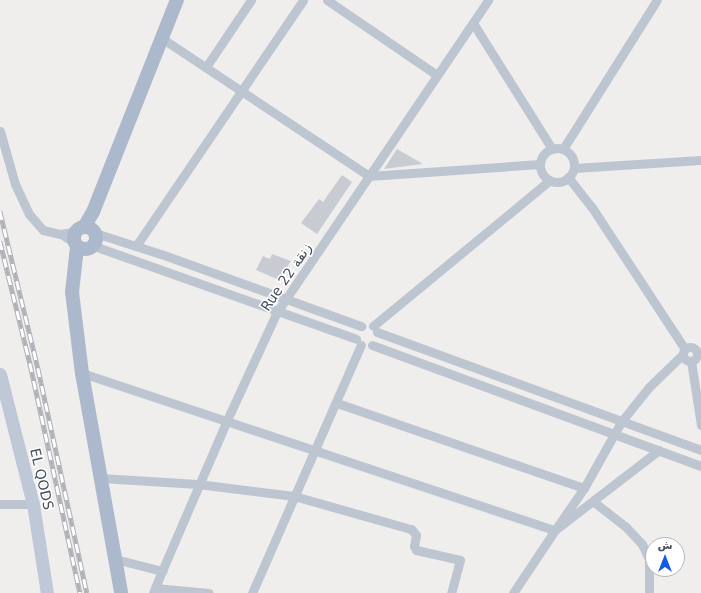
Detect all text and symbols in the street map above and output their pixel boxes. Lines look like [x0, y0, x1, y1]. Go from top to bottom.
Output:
street label: Rue 22 زنقة [257, 240, 315, 314]
street label: EL QODS [27, 447, 57, 511]
north arrow [645, 537, 685, 577]
text: ش [657, 539, 673, 552]

